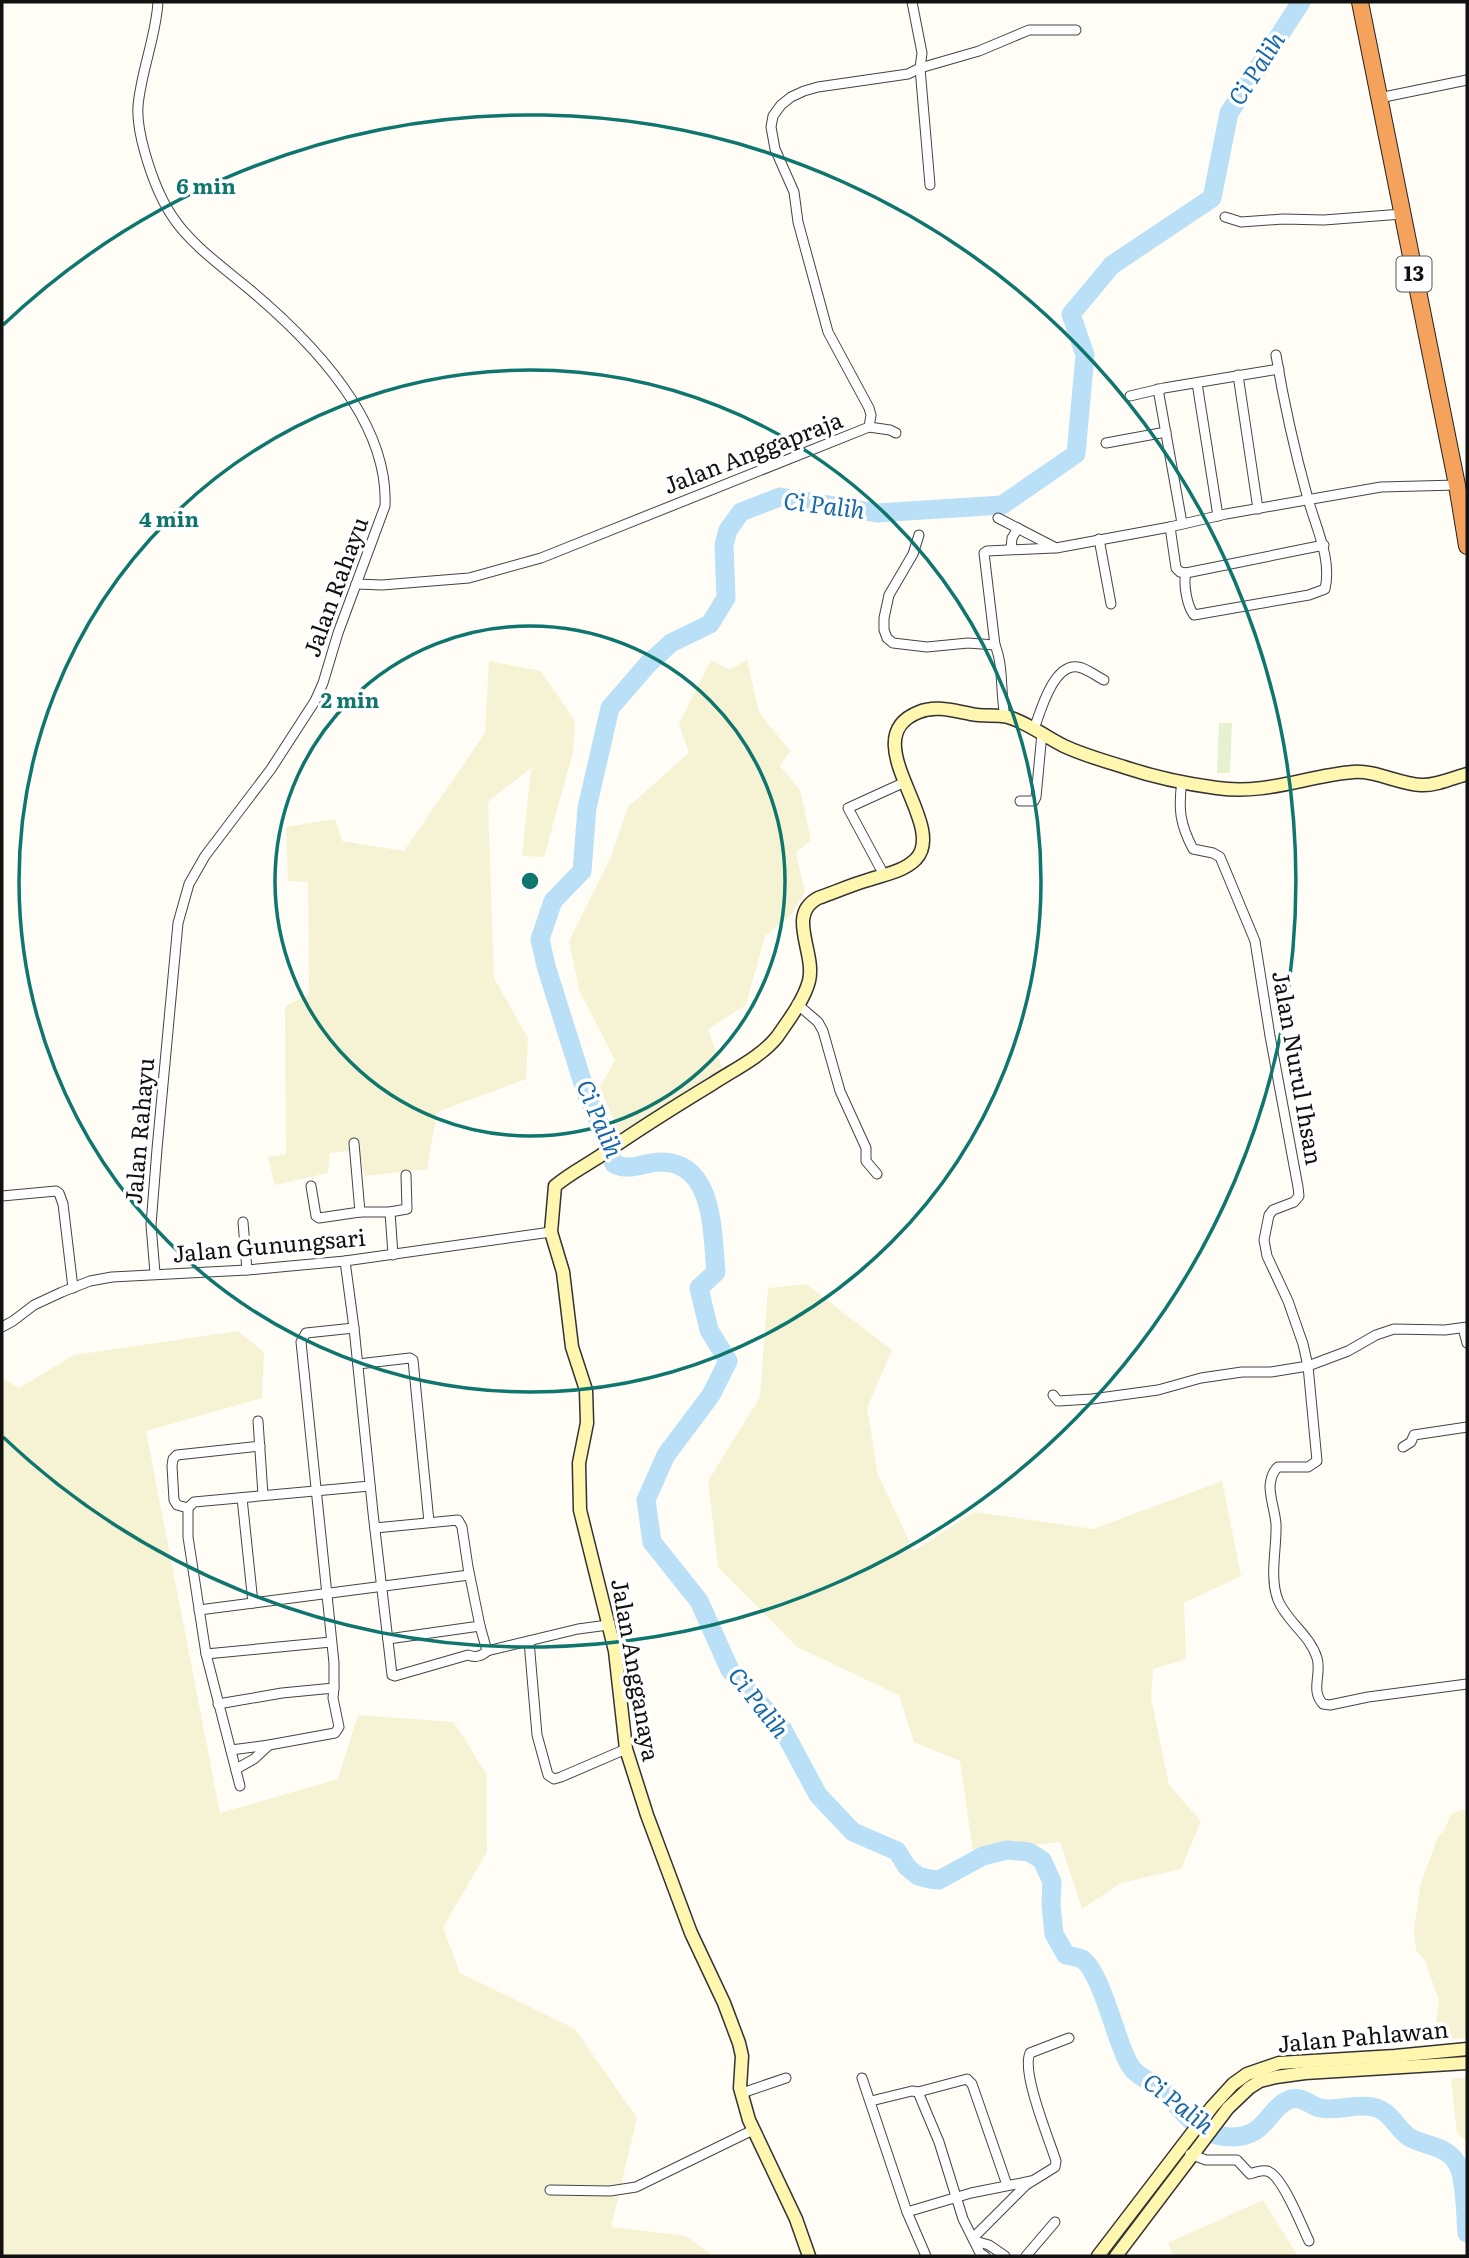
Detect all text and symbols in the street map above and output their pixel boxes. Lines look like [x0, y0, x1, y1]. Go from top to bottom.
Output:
water label: Ci Palih [1218, 24, 1292, 111]
text: 6 min [176, 169, 236, 200]
road number: 13 [1396, 256, 1432, 292]
street label: Jalan Anggapraja [658, 401, 847, 501]
water label: Ci Palih [782, 481, 867, 526]
text: 4 min [139, 502, 199, 533]
street label: Jalan Rahayu [293, 511, 375, 661]
text: 2 min [321, 683, 380, 714]
centre of rings [518, 869, 542, 893]
street label: Jalan Nurul Ihsan [1265, 968, 1333, 1168]
street label: Jalan Rahayu [115, 1056, 161, 1205]
water label: Ci Palih [569, 1074, 633, 1162]
street label: Jalan Gunungsari [171, 1219, 367, 1269]
street label: Jalan Angganaya [604, 1576, 670, 1764]
water label: Ci Palih [721, 1658, 799, 1744]
street label: Jalan Pahlawan [1276, 2011, 1450, 2059]
water label: Ci Palih [1137, 2063, 1223, 2141]

